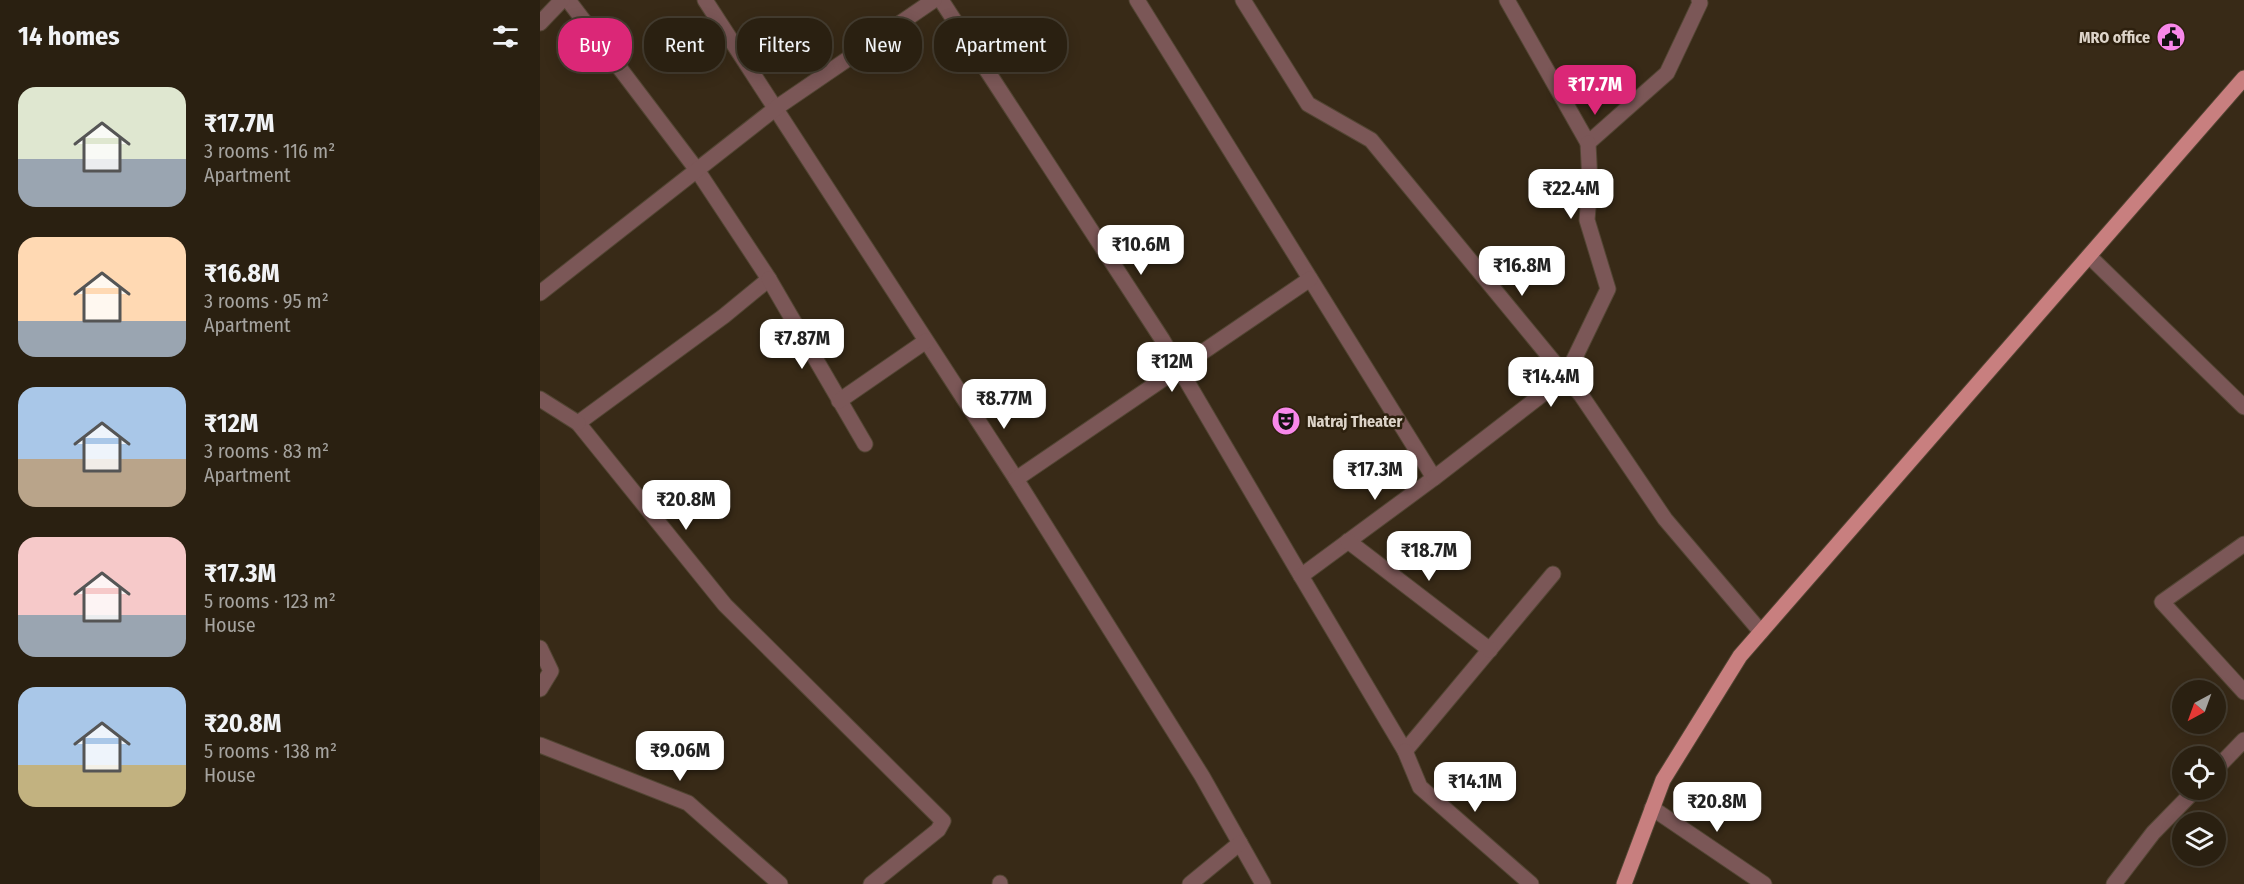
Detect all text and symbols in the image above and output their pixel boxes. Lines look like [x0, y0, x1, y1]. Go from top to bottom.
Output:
chip: Buy [558, 18, 632, 72]
chip: Rent [644, 18, 725, 72]
chip: Filters [737, 18, 832, 72]
chip: New [844, 18, 922, 72]
chip: Apartment [934, 18, 1067, 72]
icon: filters [489, 20, 522, 53]
text: 14 homes [18, 21, 120, 52]
public building icon: MRO office [2155, 21, 2187, 53]
place label: MRO office [2079, 28, 2150, 47]
pin: ₹17.7M [1546, 65, 1644, 116]
text: ₹17.7M [1568, 72, 1622, 96]
text: ₹17.7M [204, 108, 275, 139]
icon: home [66, 111, 138, 183]
text: 3 rooms · 116 m² [204, 139, 335, 163]
text: Apartment [204, 163, 291, 187]
pin: ₹22.4M [1522, 169, 1620, 220]
text: ₹22.4M [1542, 176, 1600, 200]
pin: ₹10.6M [1092, 225, 1190, 276]
text: ₹10.6M [1112, 232, 1170, 256]
pin: ₹16.8M [1473, 246, 1571, 297]
text: ₹16.8M [1493, 253, 1551, 277]
text: ₹16.8M [204, 258, 280, 289]
icon: home [66, 261, 138, 333]
text: 3 rooms · 95 m² [204, 289, 329, 313]
text: Apartment [204, 313, 291, 337]
pin: ₹7.87M [753, 319, 851, 370]
text: ₹7.87M [774, 326, 830, 350]
pin: ₹12M [1136, 342, 1208, 393]
text: ₹12M [1151, 349, 1193, 373]
pin: ₹14.4M [1502, 357, 1600, 408]
text: ₹14.4M [1522, 364, 1580, 388]
pin: ₹8.77M [955, 379, 1053, 430]
text: ₹8.77M [976, 386, 1032, 410]
theatre icon: Natraj Theater [1270, 405, 1302, 437]
text: ₹12M [204, 408, 258, 439]
icon: home [66, 411, 138, 483]
place label: Natraj Theater [1307, 412, 1402, 431]
text: 3 rooms · 83 m² [204, 439, 329, 463]
pin: ₹17.3M [1326, 450, 1424, 501]
text: ₹17.3M [1347, 457, 1403, 481]
text: Apartment [204, 463, 291, 487]
pin: ₹20.8M [637, 480, 735, 531]
text: ₹20.8M [656, 487, 716, 511]
pin: ₹18.7M [1380, 531, 1478, 582]
text: ₹18.7M [1401, 538, 1457, 562]
text: ₹17.3M [204, 558, 276, 589]
icon: home [66, 561, 138, 633]
text: 5 rooms · 123 m² [204, 589, 336, 613]
text: House [204, 613, 256, 637]
north arrow [2172, 680, 2226, 734]
map controls [2172, 680, 2226, 866]
text: ₹20.8M [204, 708, 281, 739]
icon: home [66, 711, 138, 783]
pin: ₹9.06M [631, 731, 729, 782]
text: ₹9.06M [650, 738, 710, 762]
text: 5 rooms · 138 m² [204, 739, 337, 763]
button: locate [2172, 746, 2226, 800]
pin: ₹14.1M [1426, 762, 1524, 813]
text: House [204, 763, 256, 787]
text: ₹14.1M [1448, 769, 1502, 793]
pin: ₹20.8M [1668, 782, 1766, 833]
text: ₹20.8M [1687, 789, 1747, 813]
button: layers [2172, 812, 2226, 866]

